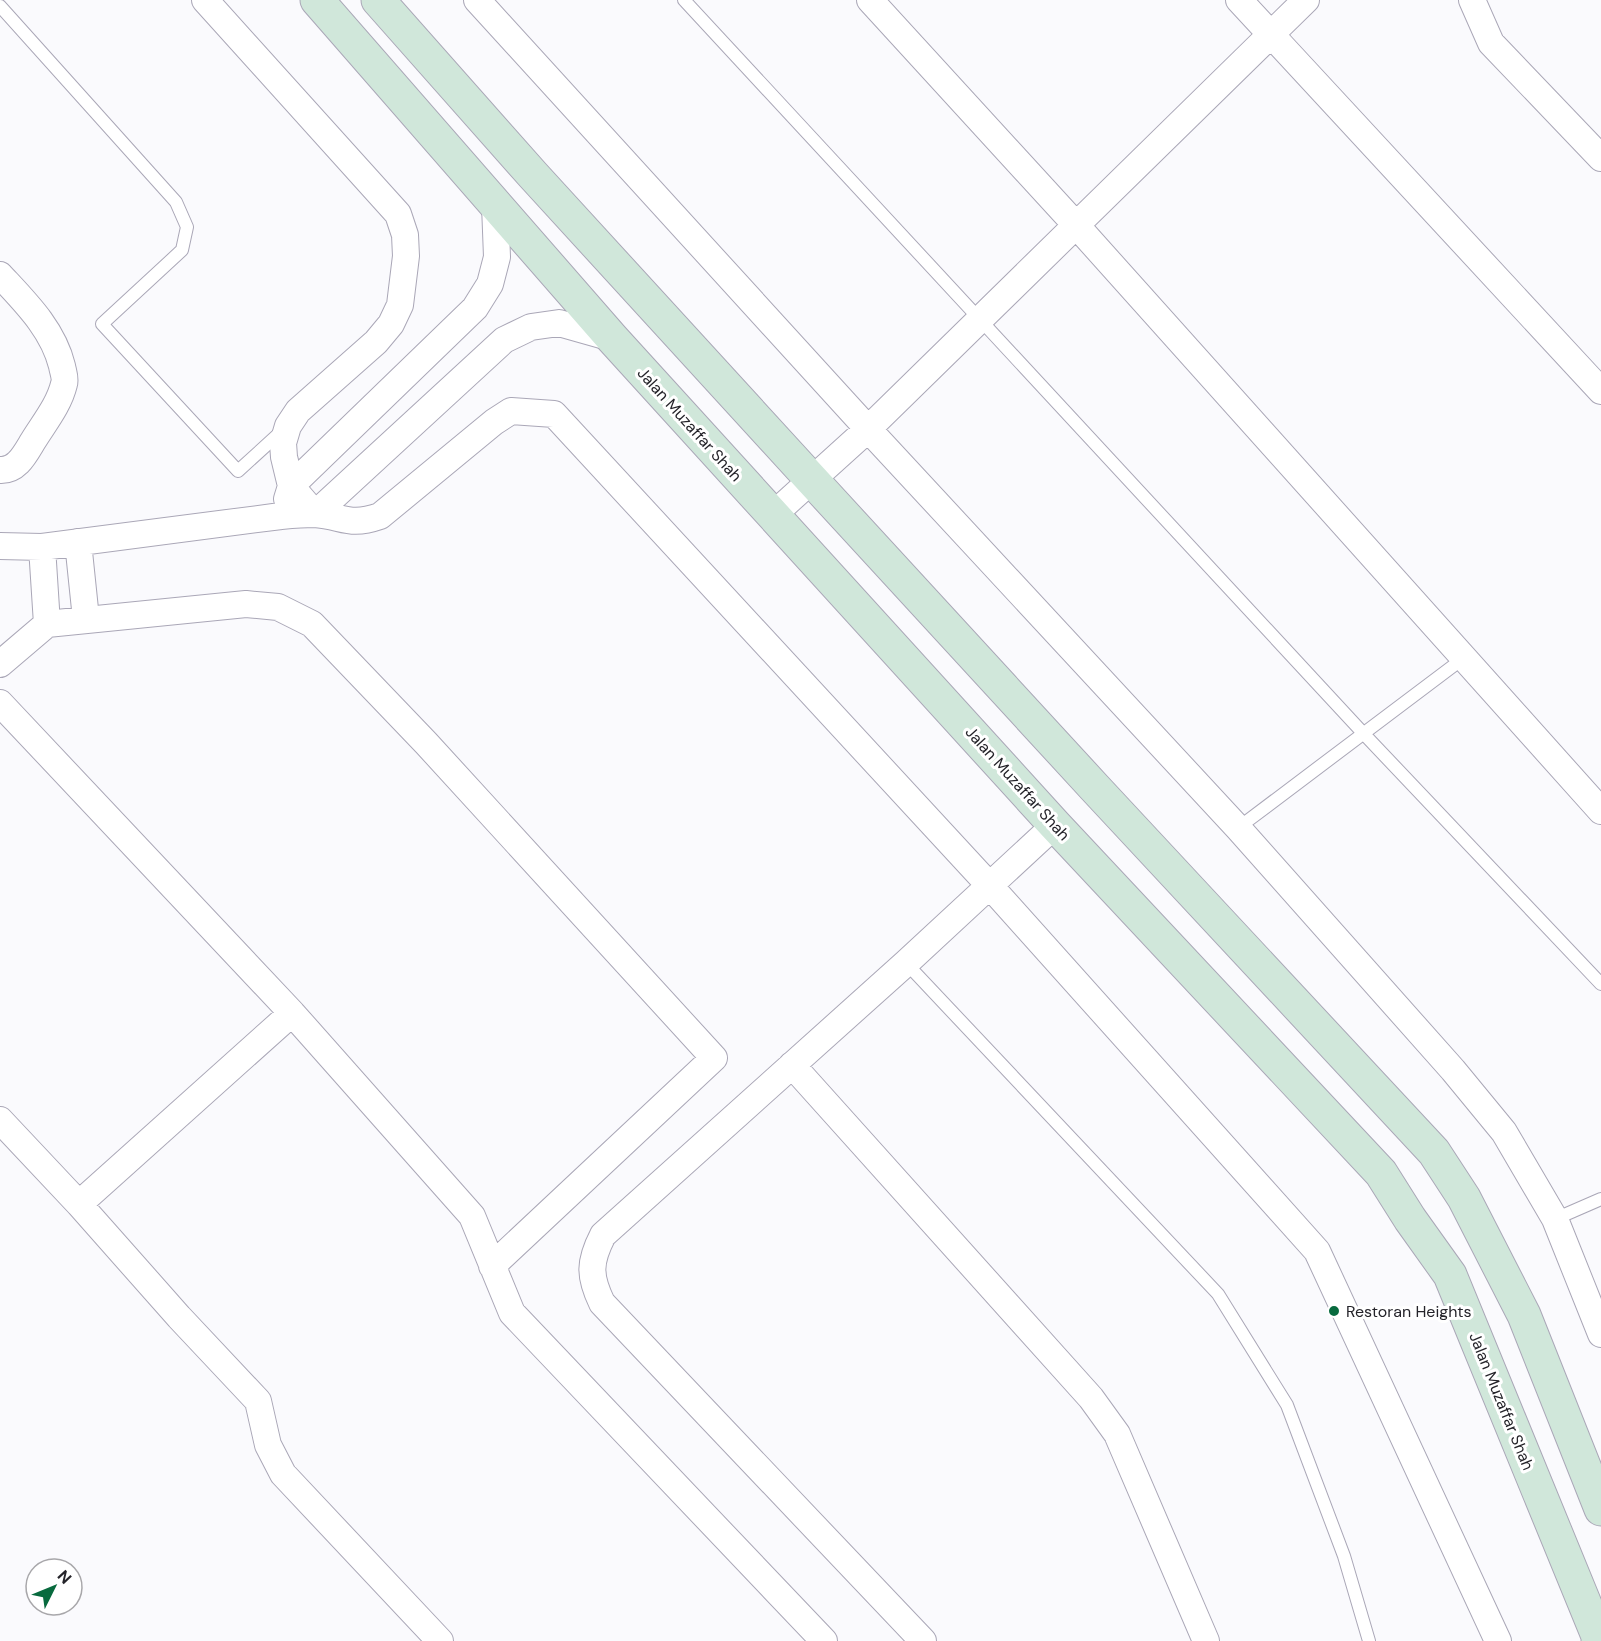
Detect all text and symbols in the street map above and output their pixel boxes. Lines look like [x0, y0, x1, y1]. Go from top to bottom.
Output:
street label: Jalan Muzaffar Shah [633, 363, 747, 486]
street label: Jalan Muzaffar Shah [961, 722, 1075, 845]
place label: Restoran Heights [1346, 1301, 1472, 1322]
marker: Restoran Heights [1327, 1304, 1341, 1318]
street label: Jalan Muzaffar Shah [1464, 1329, 1539, 1473]
north arrow [24, 1557, 84, 1617]
text: N [53, 1566, 76, 1589]

